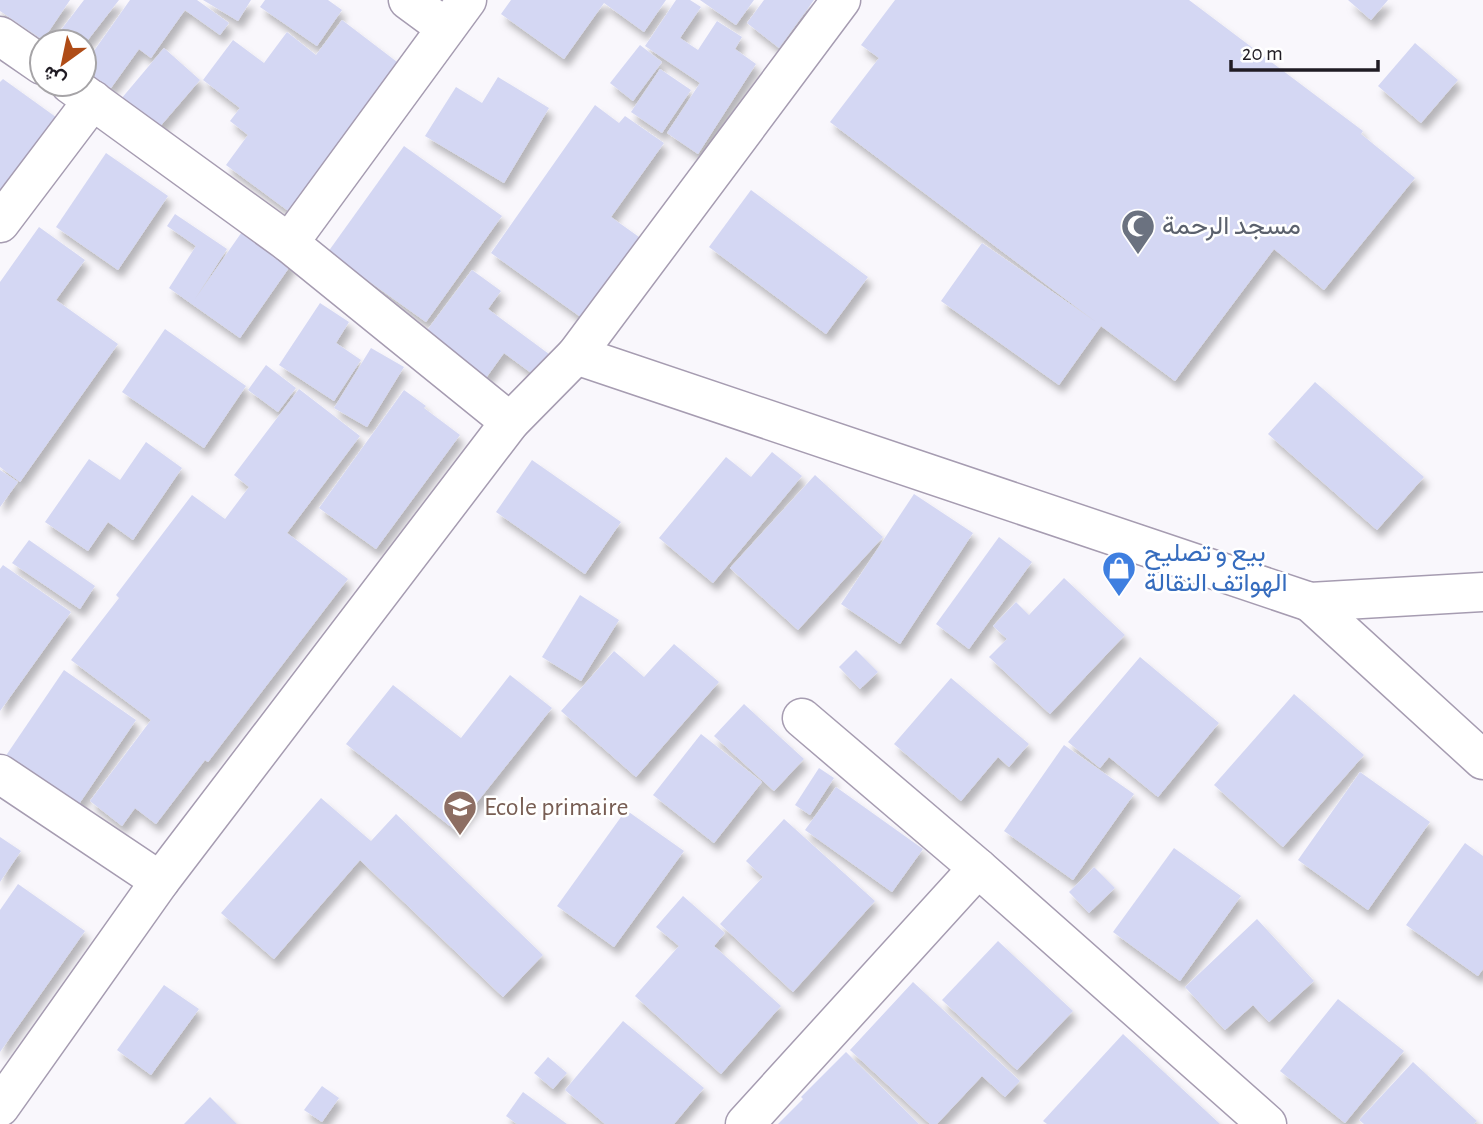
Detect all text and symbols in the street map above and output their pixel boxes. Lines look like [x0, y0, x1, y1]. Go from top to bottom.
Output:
north arrow [28, 28, 98, 98]
scale bar [1231, 28, 1378, 72]
text: 20 m [1242, 43, 1283, 64]
text: ش [40, 61, 70, 90]
mosque icon: مسجد الرحمة [1119, 207, 1157, 256]
place label: مسجد الرحمة [1162, 213, 1301, 241]
place label: بيع و تصليح الهواتف النقالة [1144, 540, 1287, 598]
shop icon: بيع و تصليح الهواتف النقالة [1100, 549, 1138, 598]
school or university icon: Ecole primaire [441, 788, 479, 837]
place label: Ecole primaire [484, 794, 628, 820]

